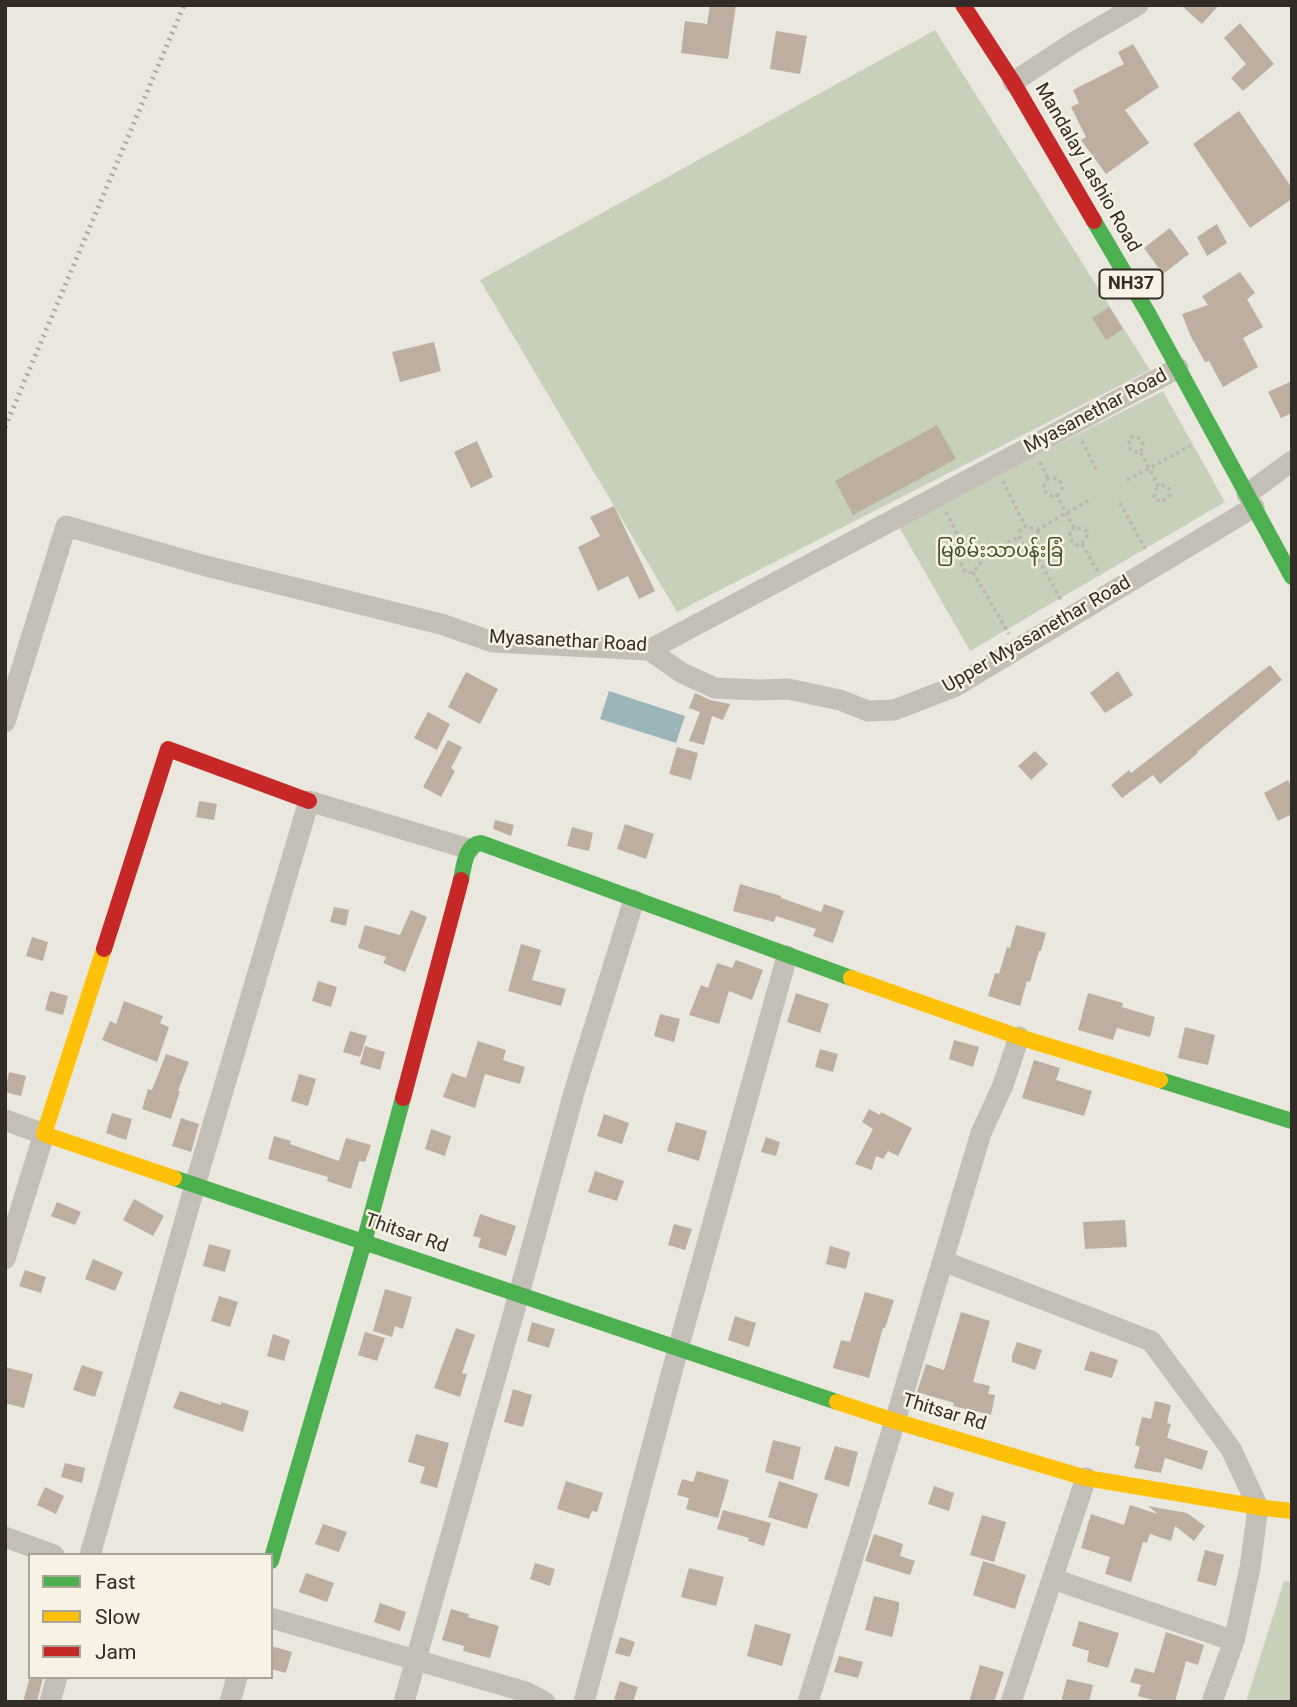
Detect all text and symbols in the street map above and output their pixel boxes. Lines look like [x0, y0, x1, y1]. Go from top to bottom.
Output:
street label: Mandalay Lashio Road [1029, 79, 1145, 257]
road number: NH37 [1100, 270, 1162, 298]
street label: Myasanethar Road [1021, 365, 1171, 459]
park label: မြစိမ်းသာပန်းခြံ [937, 541, 1063, 563]
street label: Upper Myasanethar Road [939, 572, 1135, 698]
street label: Myasanethar Road [488, 626, 648, 658]
street label: Thitsar Rd [361, 1209, 451, 1259]
street label: Thitsar Rd [899, 1389, 989, 1437]
legend [28, 1553, 273, 1679]
text: Fast [95, 1570, 135, 1594]
text: Slow [95, 1605, 140, 1629]
text: Jam [95, 1640, 136, 1664]

